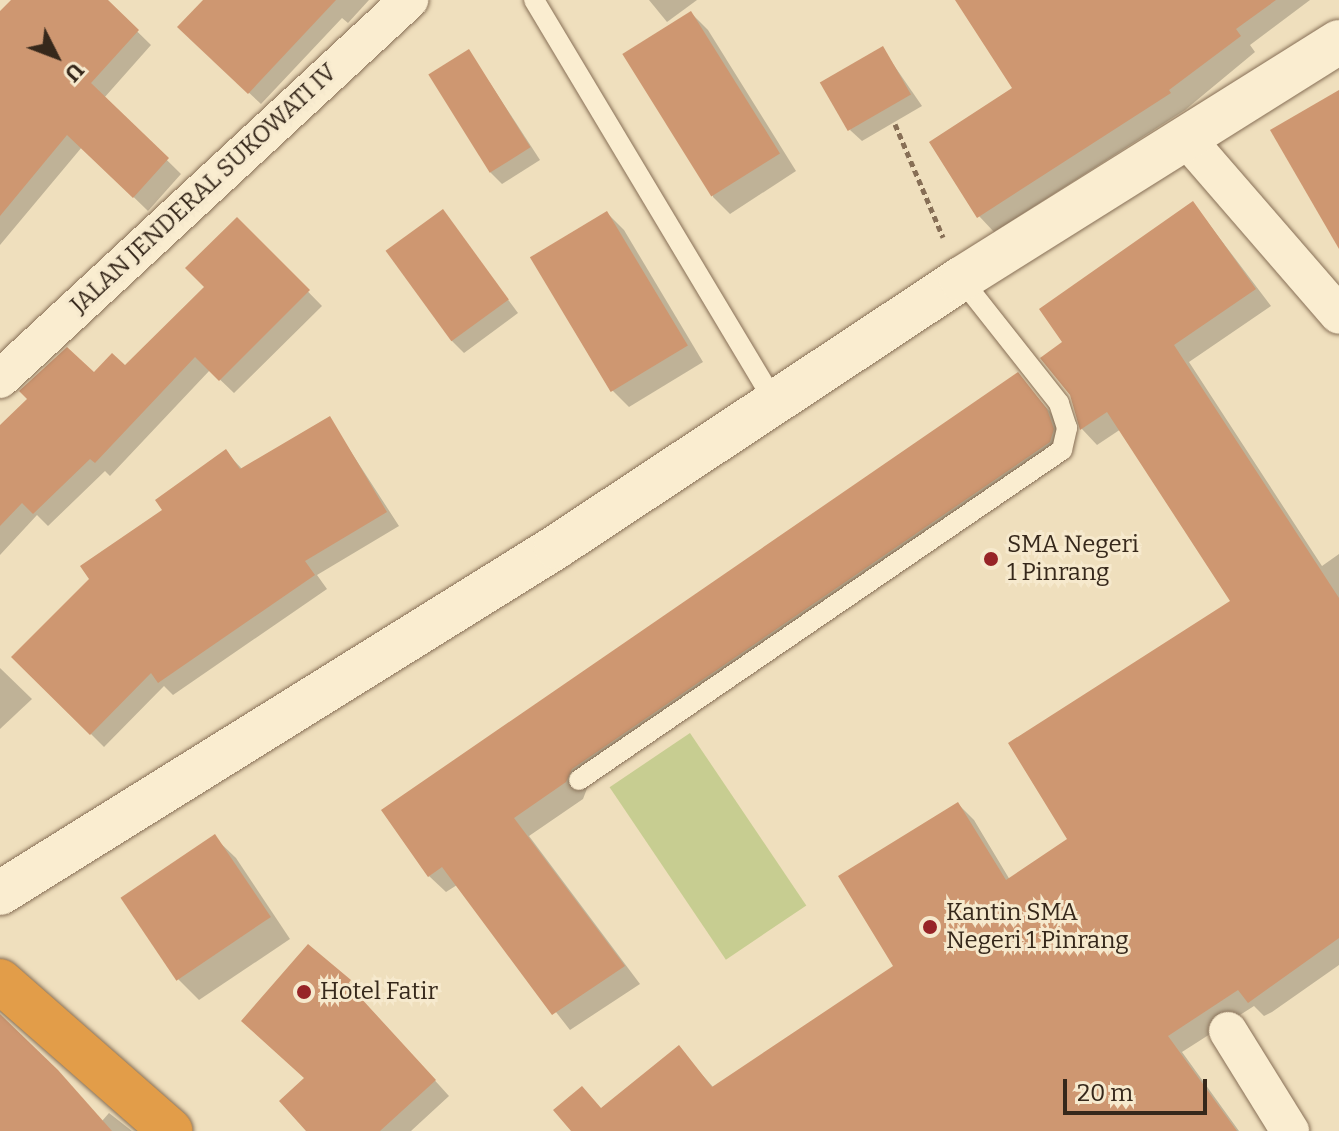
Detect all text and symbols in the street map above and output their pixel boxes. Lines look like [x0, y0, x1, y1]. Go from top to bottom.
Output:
north arrow [16, 16, 96, 96]
street label: JALAN JENDERAL SUKOWATI IV [65, 58, 343, 320]
place label: SMA Negeri 1 Pinrang [1007, 531, 1139, 587]
marker: SMA Negeri 1 Pinrang [982, 550, 1000, 568]
place label: Kantin SMA Negeri 1 Pinrang [946, 899, 1129, 955]
marker: Kantin SMA Negeri 1 Pinrang [921, 918, 939, 936]
place label: Hotel Fatir [320, 978, 438, 1006]
marker: Hotel Fatir [295, 983, 313, 1001]
scale bar [1067, 1063, 1211, 1113]
text: 20 m [1077, 1079, 1133, 1107]

